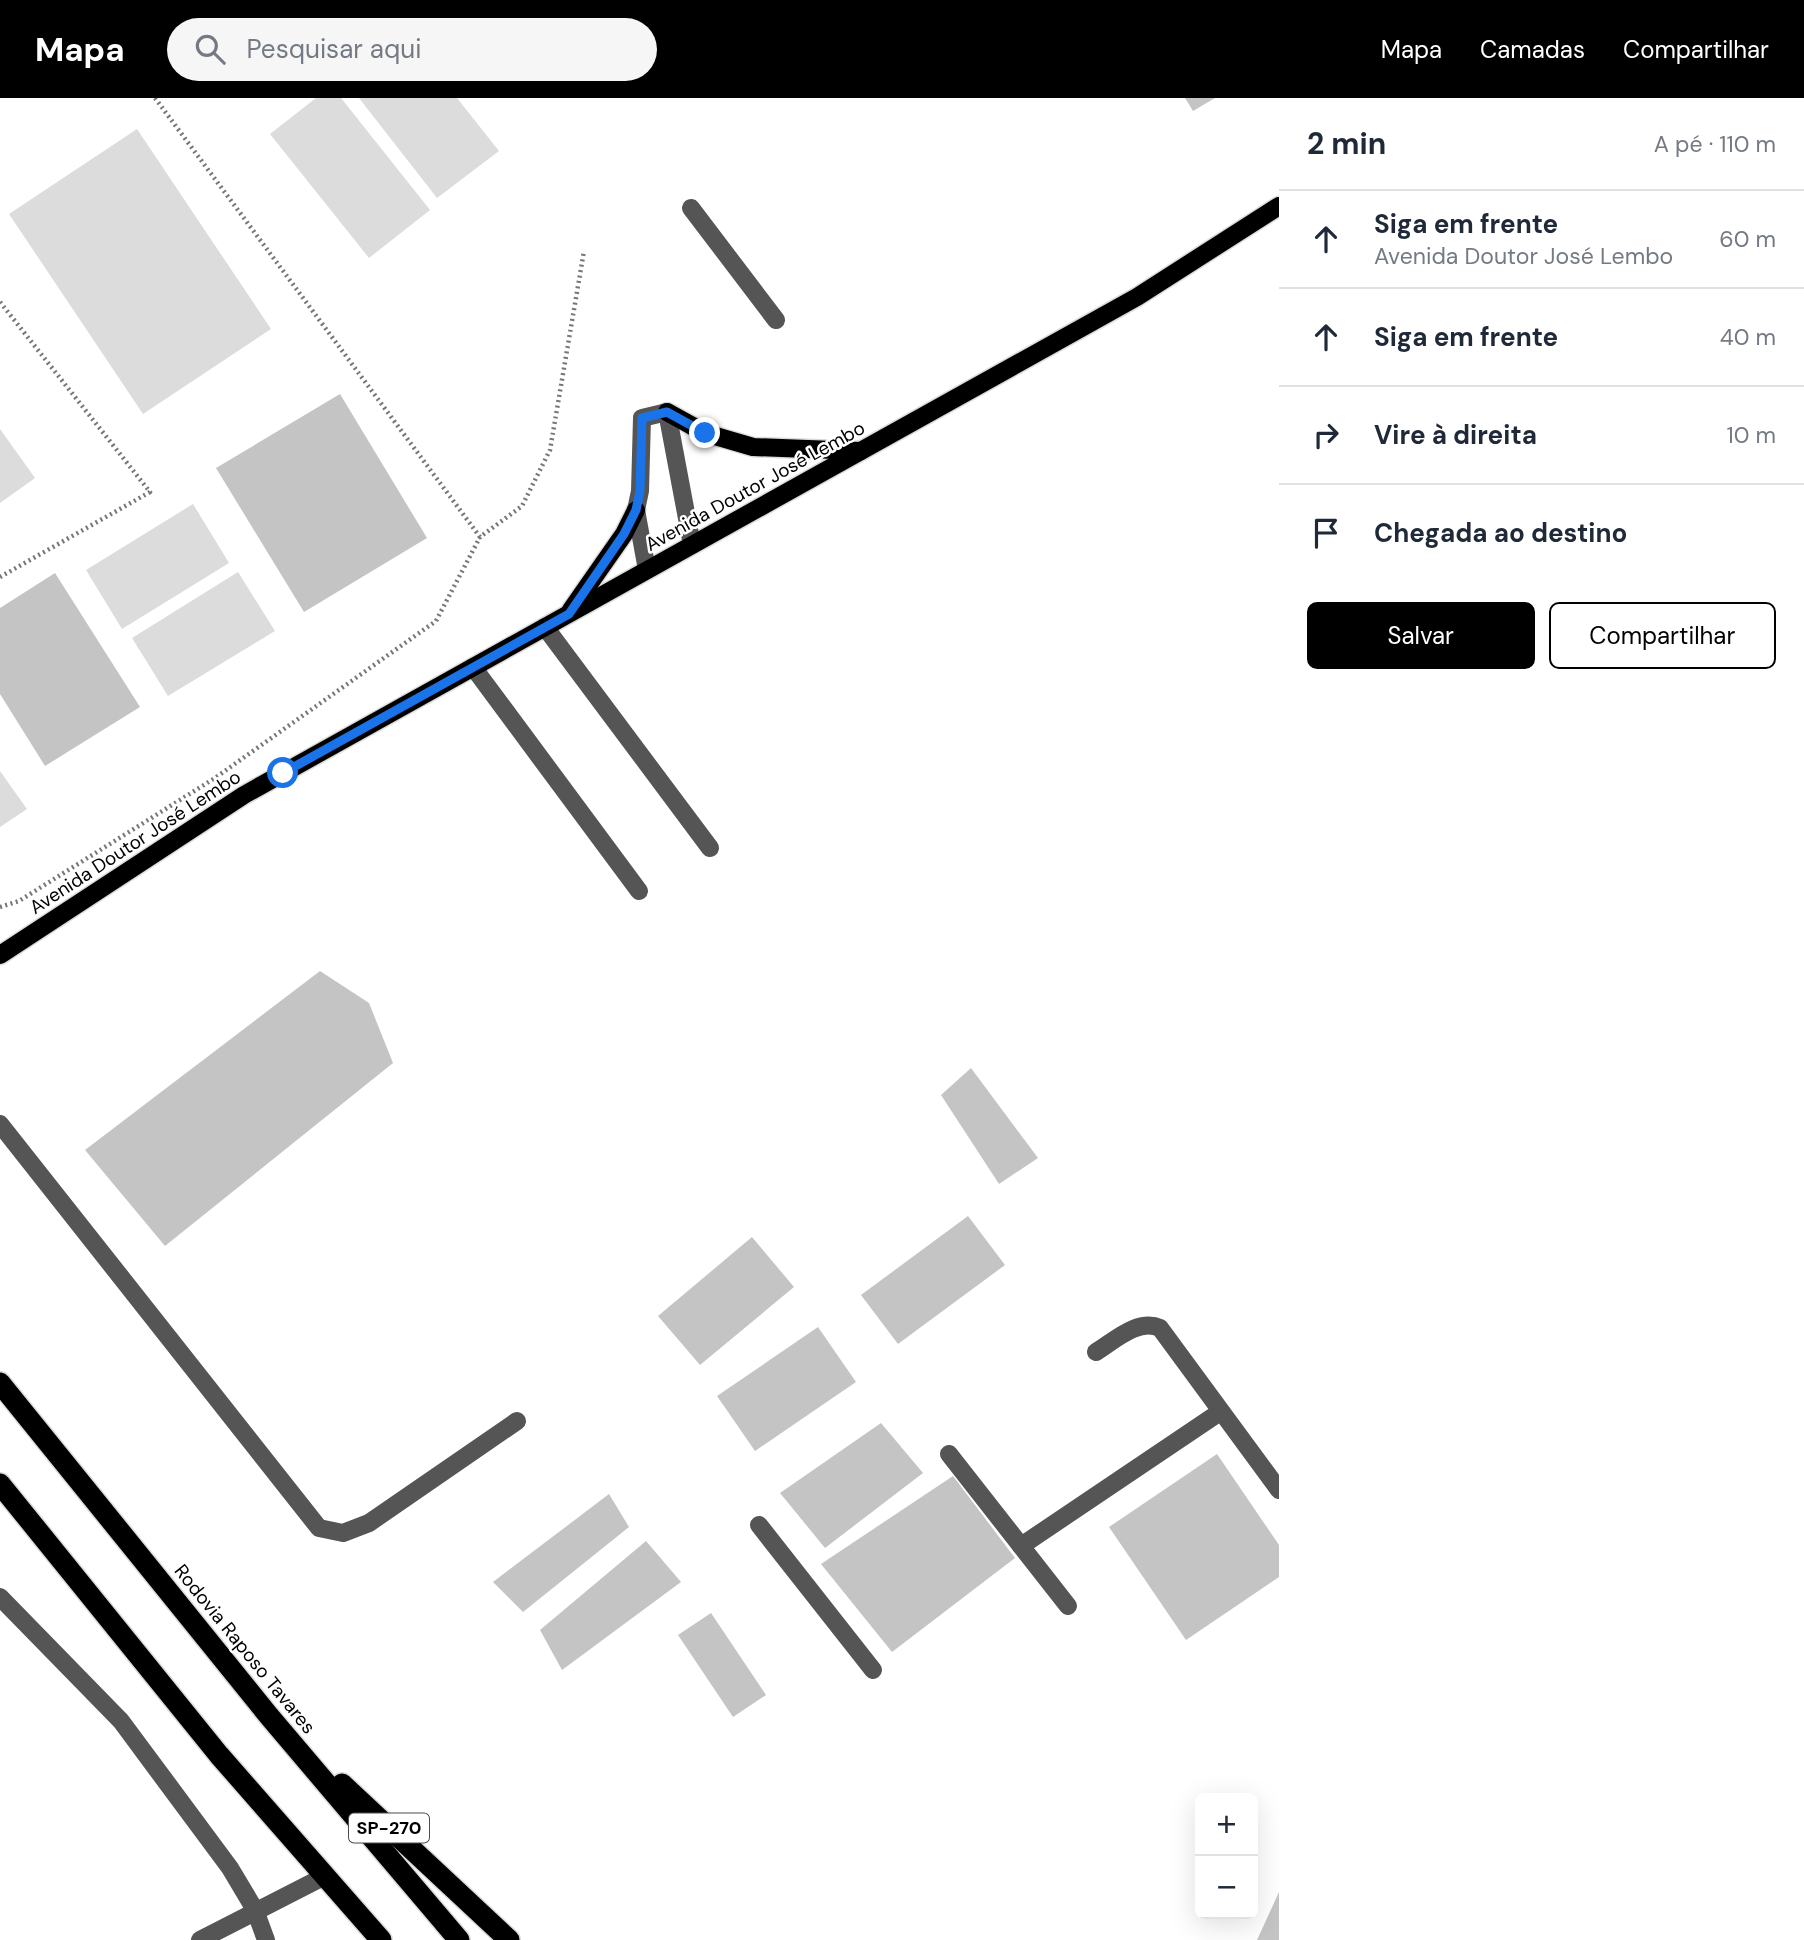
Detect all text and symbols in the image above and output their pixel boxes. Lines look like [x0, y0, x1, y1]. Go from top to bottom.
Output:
search box [167, 18, 657, 81]
text: Mapa [35, 28, 125, 71]
icon: search [191, 30, 229, 68]
text: Pesquisar aqui [247, 32, 421, 66]
text: Mapa [1381, 34, 1442, 65]
text: Camadas [1480, 34, 1585, 65]
text: Compartilhar [1623, 34, 1769, 65]
text: 2 min [1307, 124, 1386, 163]
text: A pé · 110 m [1654, 129, 1776, 159]
text: Siga em frente [1374, 207, 1558, 241]
icon: ahead [1307, 220, 1345, 258]
text: 60 m [1719, 224, 1776, 254]
text: Avenida Doutor José Lembo [1374, 241, 1673, 271]
icon: ahead [1307, 318, 1345, 356]
text: Siga em frente [1374, 320, 1558, 354]
text: 40 m [1720, 322, 1776, 352]
street label: Avenida Doutor José Lembo [641, 415, 869, 557]
icon: right [1307, 416, 1345, 454]
route end [689, 417, 720, 448]
text: Vire à direita [1374, 418, 1537, 452]
text: 10 m [1726, 420, 1776, 450]
icon: arrive [1307, 514, 1345, 552]
text: Chegada ao destino [1374, 516, 1627, 550]
button: Salvar [1307, 602, 1535, 669]
button: Compartilhar [1549, 602, 1776, 669]
route start [267, 757, 298, 788]
street label: Avenida Doutor José Lembo [25, 764, 245, 920]
street label: Rodovia Raposo Tavares [169, 1559, 321, 1739]
map controls [1195, 1793, 1258, 1919]
button: + [1195, 1793, 1258, 1856]
road number: SP-270 [349, 1814, 429, 1842]
button: − [1195, 1856, 1258, 1919]

